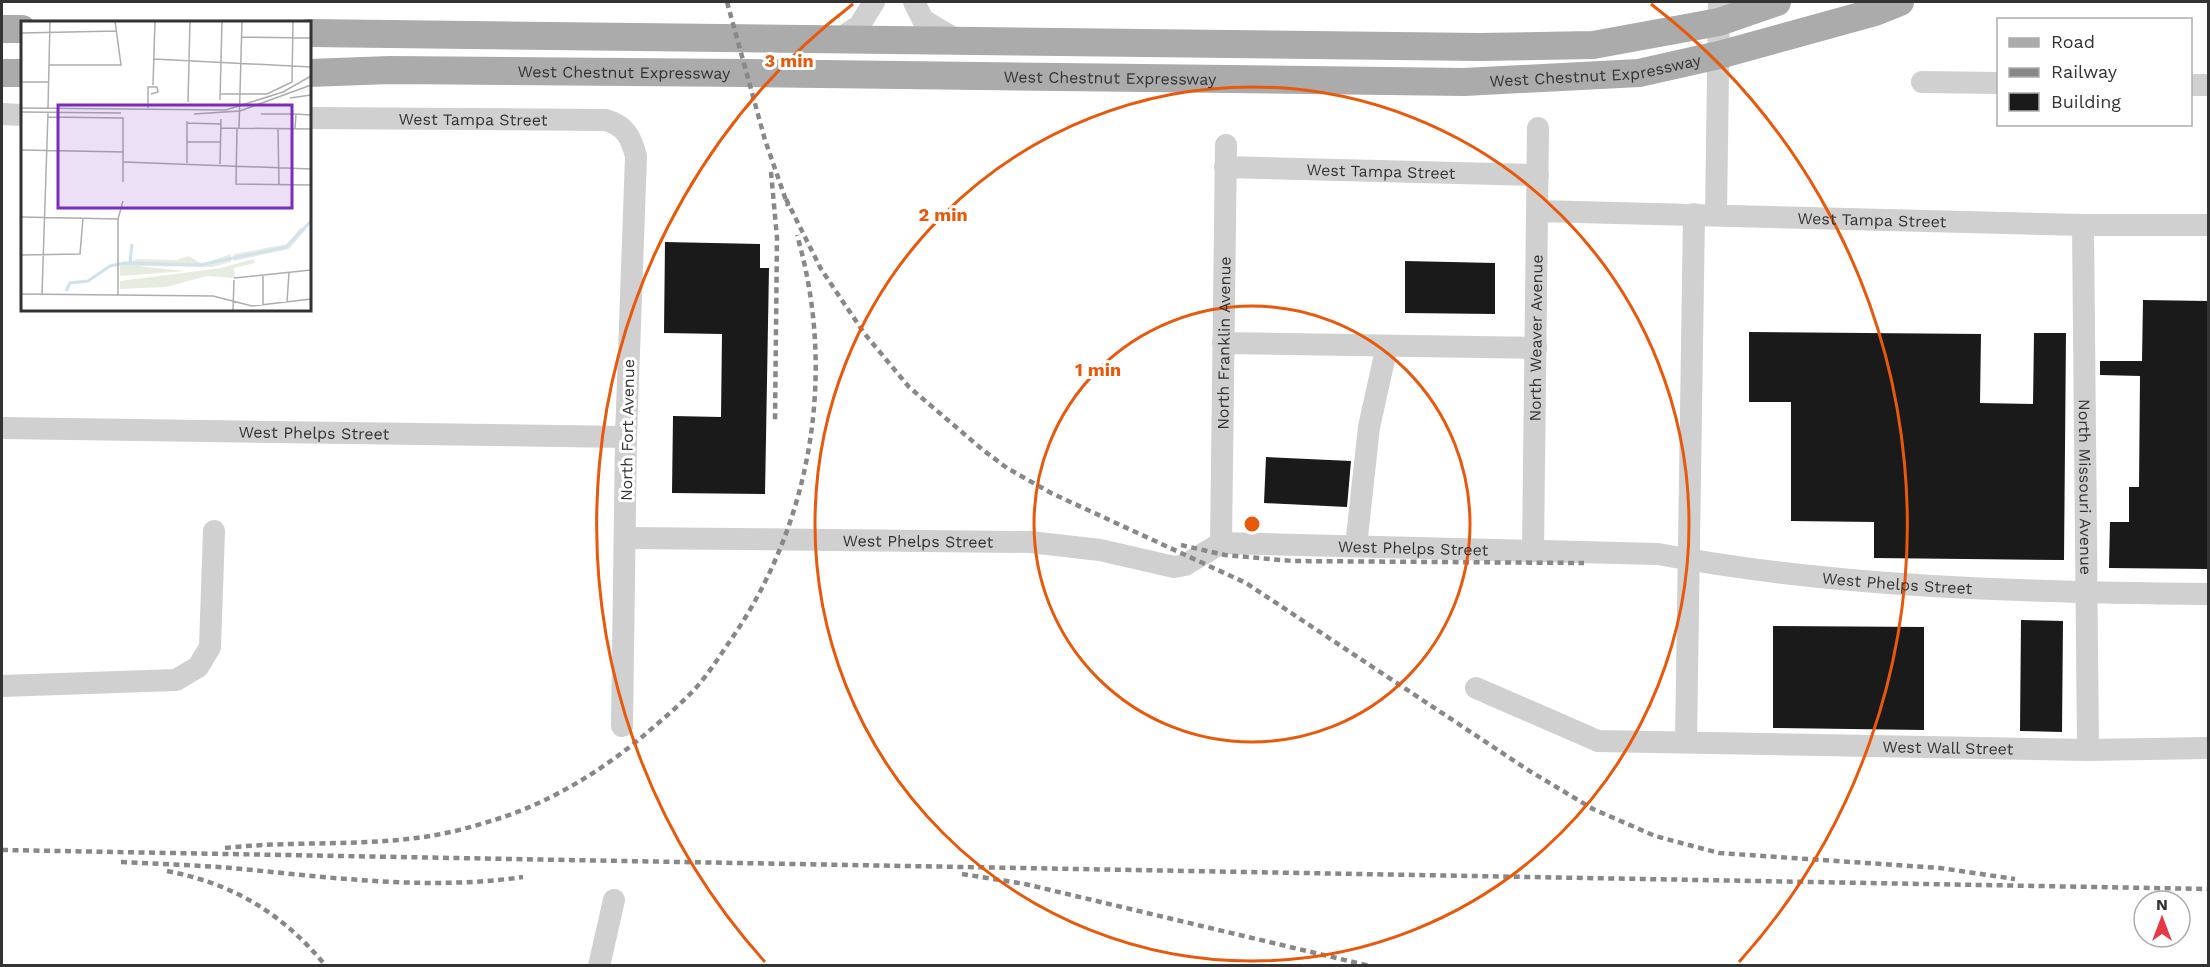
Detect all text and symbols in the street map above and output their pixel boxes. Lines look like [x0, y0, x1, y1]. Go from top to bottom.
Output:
legend [1997, 18, 2192, 126]
inset map [21, 21, 310, 310]
text: Road [2051, 31, 2095, 52]
text: 3 min [764, 50, 814, 71]
street label: West Chestnut Expressway [1489, 50, 1703, 91]
text: Railway [2051, 61, 2118, 82]
street label: West Chestnut Expressway [517, 62, 731, 83]
street label: West Chestnut Expressway [1003, 67, 1217, 89]
text: Building [2051, 91, 2121, 112]
street label: West Tampa Street [398, 110, 548, 130]
street label: West Tampa Street [1306, 160, 1456, 183]
text: 2 min [918, 204, 968, 225]
street label: West Tampa Street [1797, 209, 1947, 231]
street label: North Weaver Avenue [1526, 254, 1547, 422]
street label: North Franklin Avenue [1213, 256, 1235, 430]
street label: North Fort Avenue [617, 359, 638, 501]
text: 1 min [1075, 359, 1121, 380]
street label: North Missouri Avenue [2075, 399, 2095, 575]
street label: West Phelps Street [238, 422, 390, 444]
centre of rings [1242, 514, 1262, 534]
street label: West Phelps Street [843, 531, 994, 552]
street label: West Phelps Street [1338, 537, 1489, 560]
street label: West Phelps Street [1821, 568, 1973, 598]
street label: West Wall Street [1882, 737, 2014, 759]
north arrow [2132, 889, 2192, 949]
text: N [2156, 895, 2168, 914]

